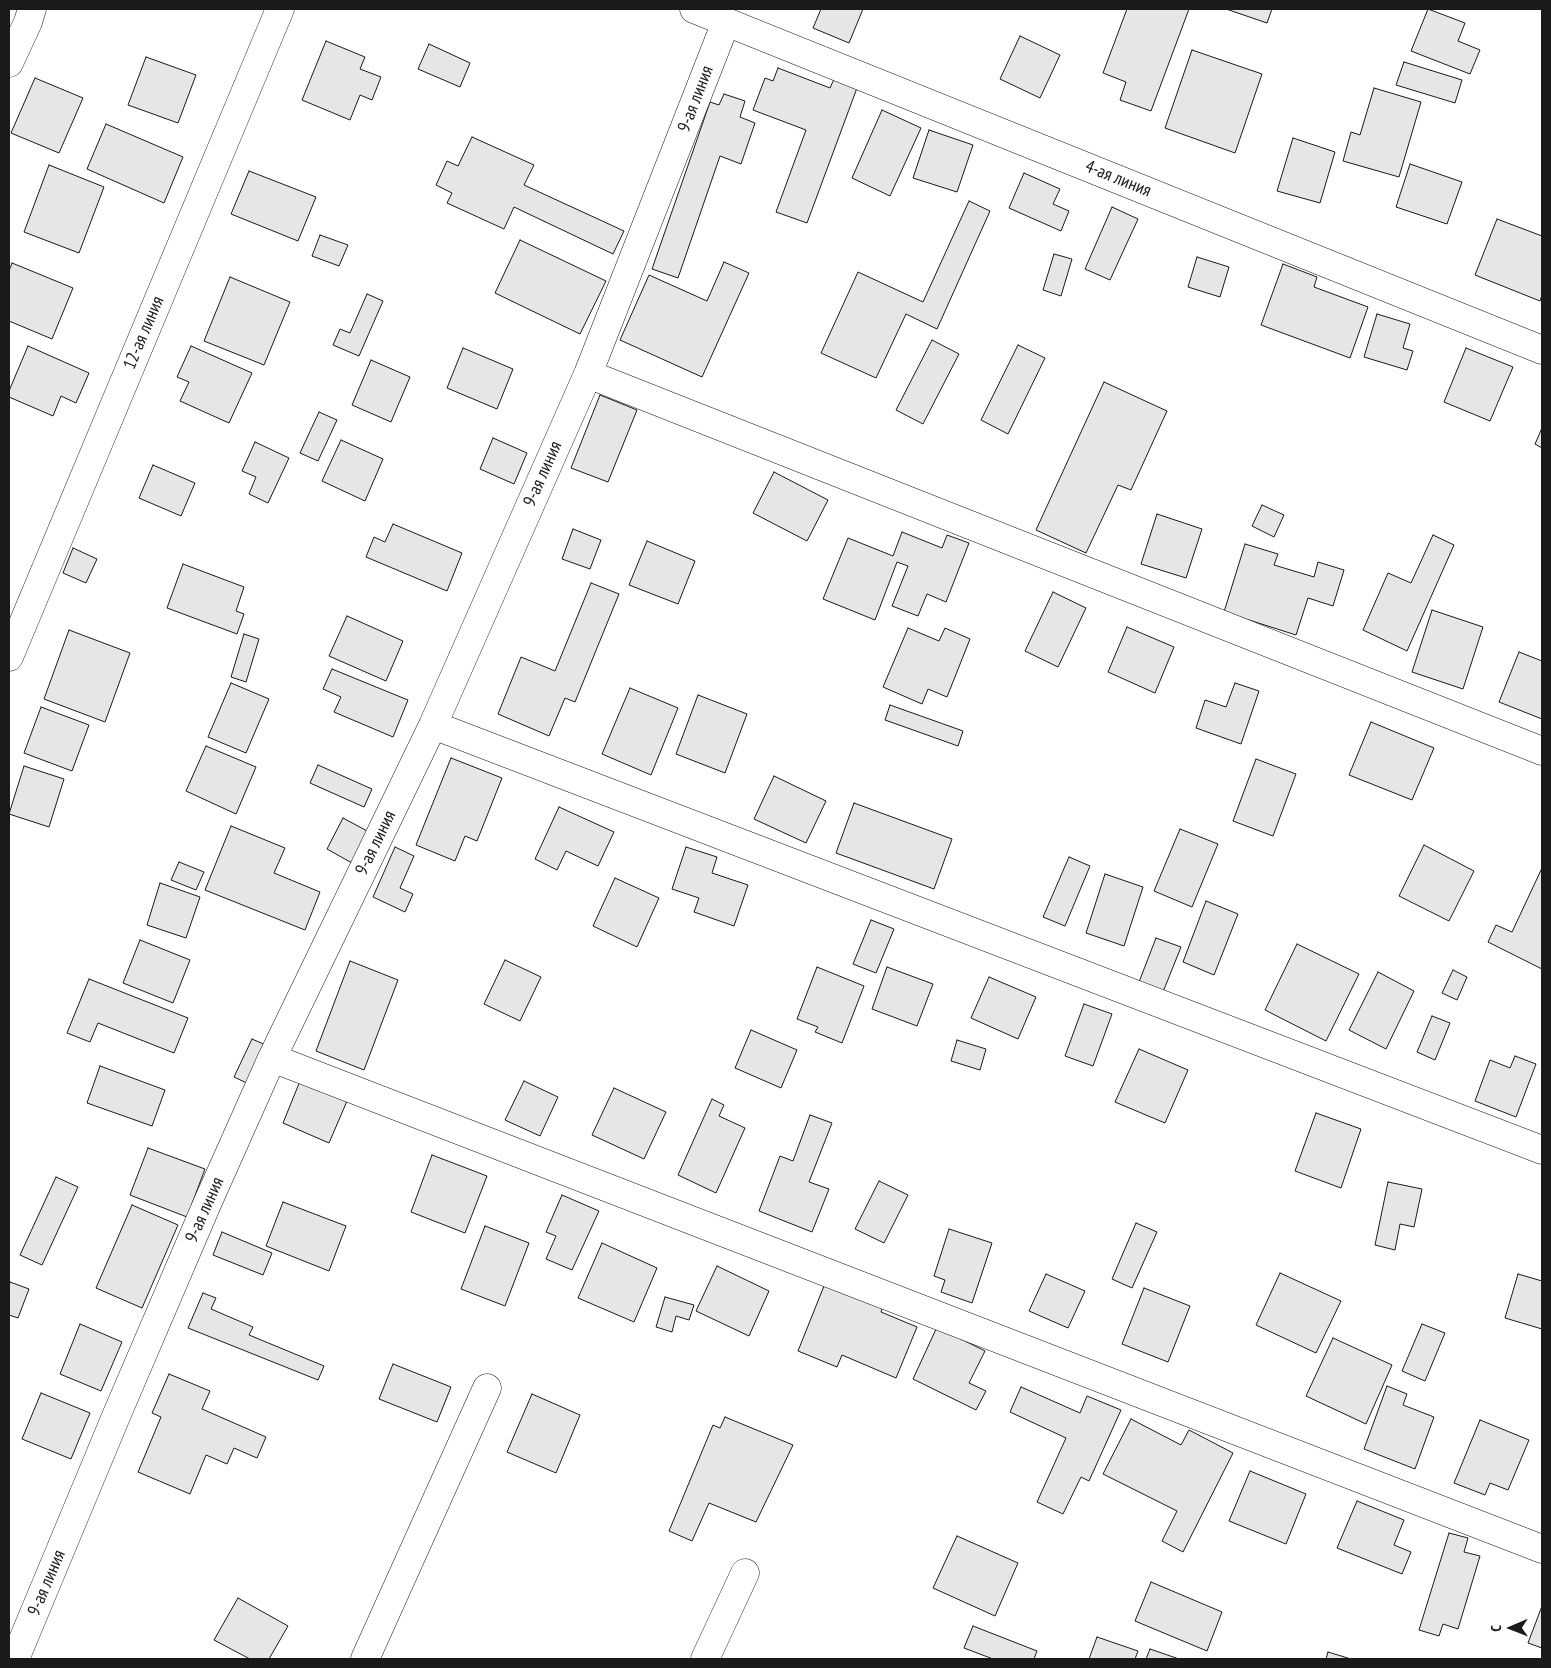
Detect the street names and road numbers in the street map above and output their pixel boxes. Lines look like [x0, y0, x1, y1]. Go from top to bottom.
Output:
street label: 9-ая линия [674, 63, 718, 135]
street label: 4-ая линия [1082, 156, 1154, 202]
street label: 12-ая линия [119, 293, 169, 373]
street label: 9-ая линия [519, 438, 567, 510]
street label: 9-ая линия [351, 807, 401, 879]
street label: 9-ая линия [181, 1174, 229, 1246]
street label: 9-ая линия [24, 1547, 70, 1619]

